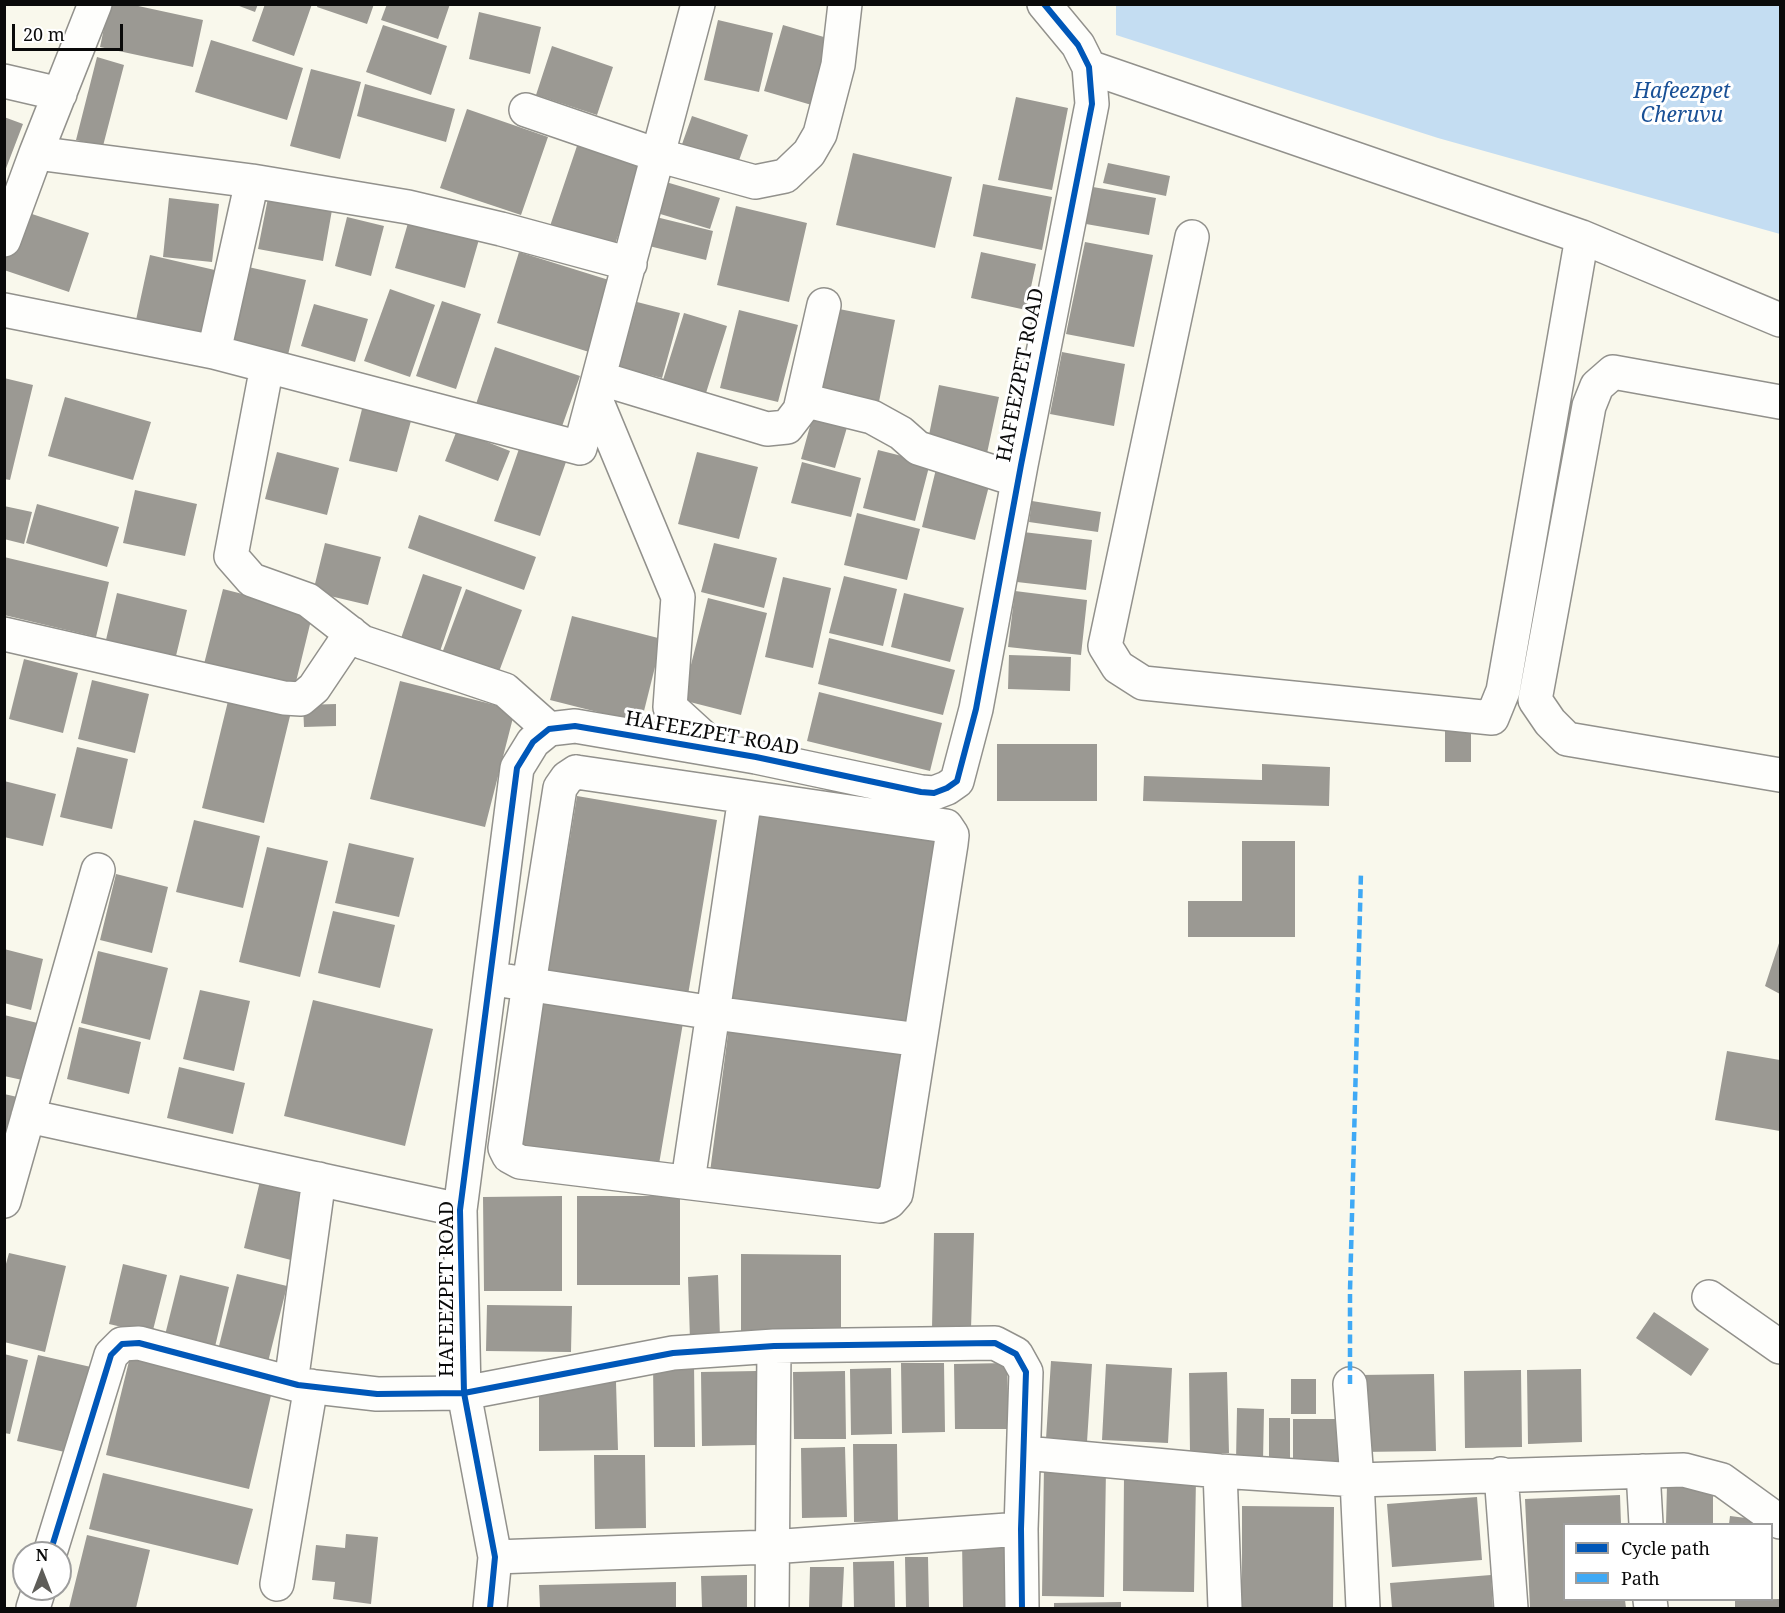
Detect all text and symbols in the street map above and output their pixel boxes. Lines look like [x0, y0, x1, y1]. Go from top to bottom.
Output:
scale bar [15, 12, 126, 50]
text: 20 m [23, 22, 65, 46]
water label: Hafeezpet Cheruvu [1633, 79, 1731, 129]
street label: HAFEEZPET ROAD [992, 286, 1050, 464]
street label: HAFEEZPET ROAD [623, 707, 801, 761]
street label: HAFEEZPET ROAD [435, 1201, 459, 1377]
legend [1563, 1523, 1773, 1601]
text: Cycle path [1621, 1536, 1710, 1560]
north arrow [12, 1541, 72, 1601]
text: N [36, 1544, 48, 1566]
text: Path [1621, 1566, 1660, 1590]

